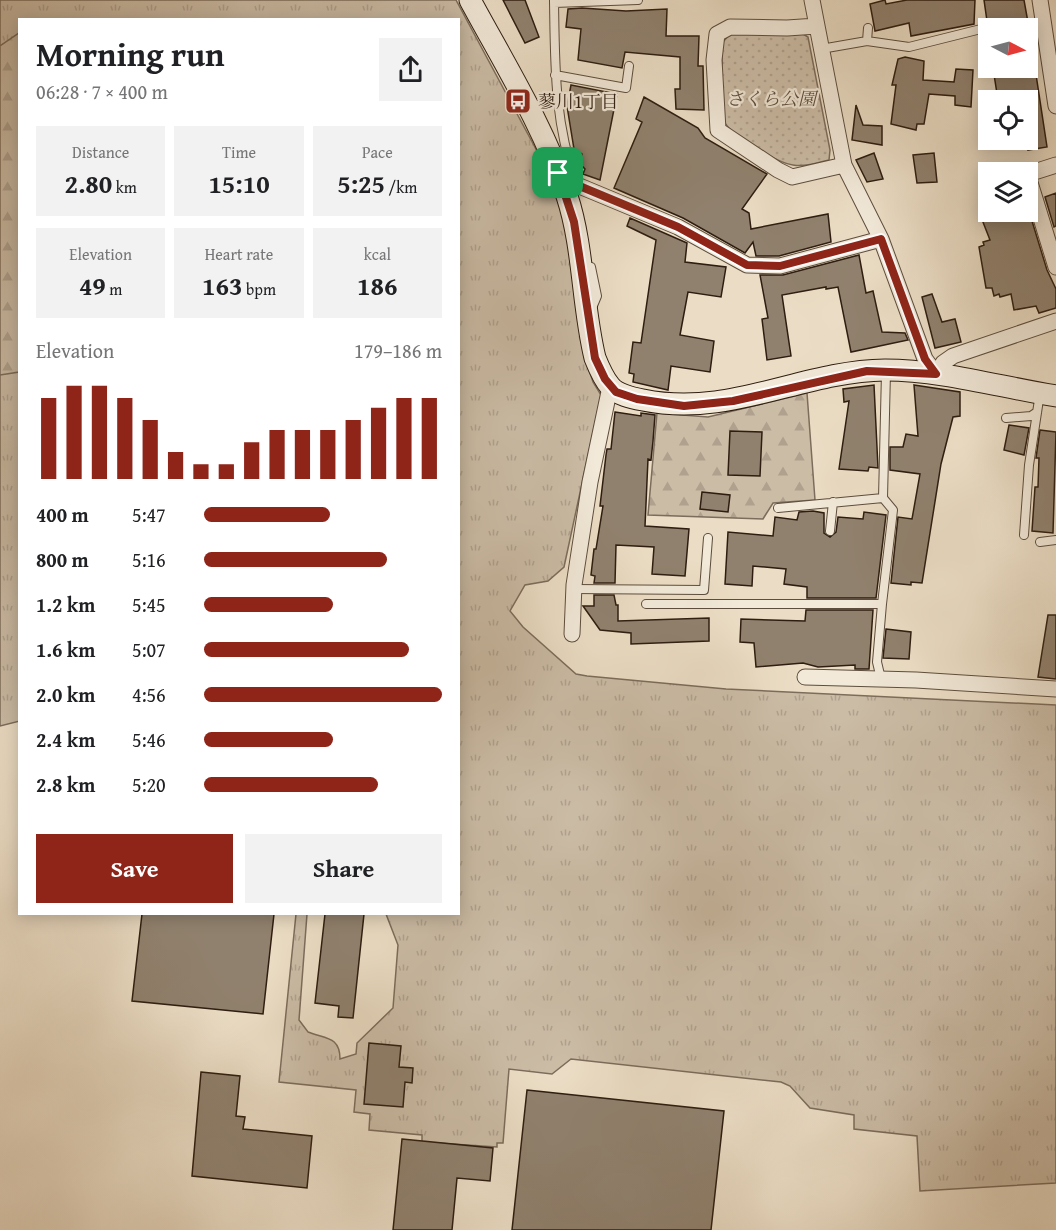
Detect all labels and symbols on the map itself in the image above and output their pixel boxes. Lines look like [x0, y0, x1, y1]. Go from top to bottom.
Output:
north arrow [978, 18, 1038, 78]
park label: さくら公園 [726, 85, 819, 112]
bus stop icon: 蓼川1丁目 [503, 86, 533, 116]
place label: 蓼川1丁目 [538, 88, 619, 115]
pin [532, 147, 583, 198]

